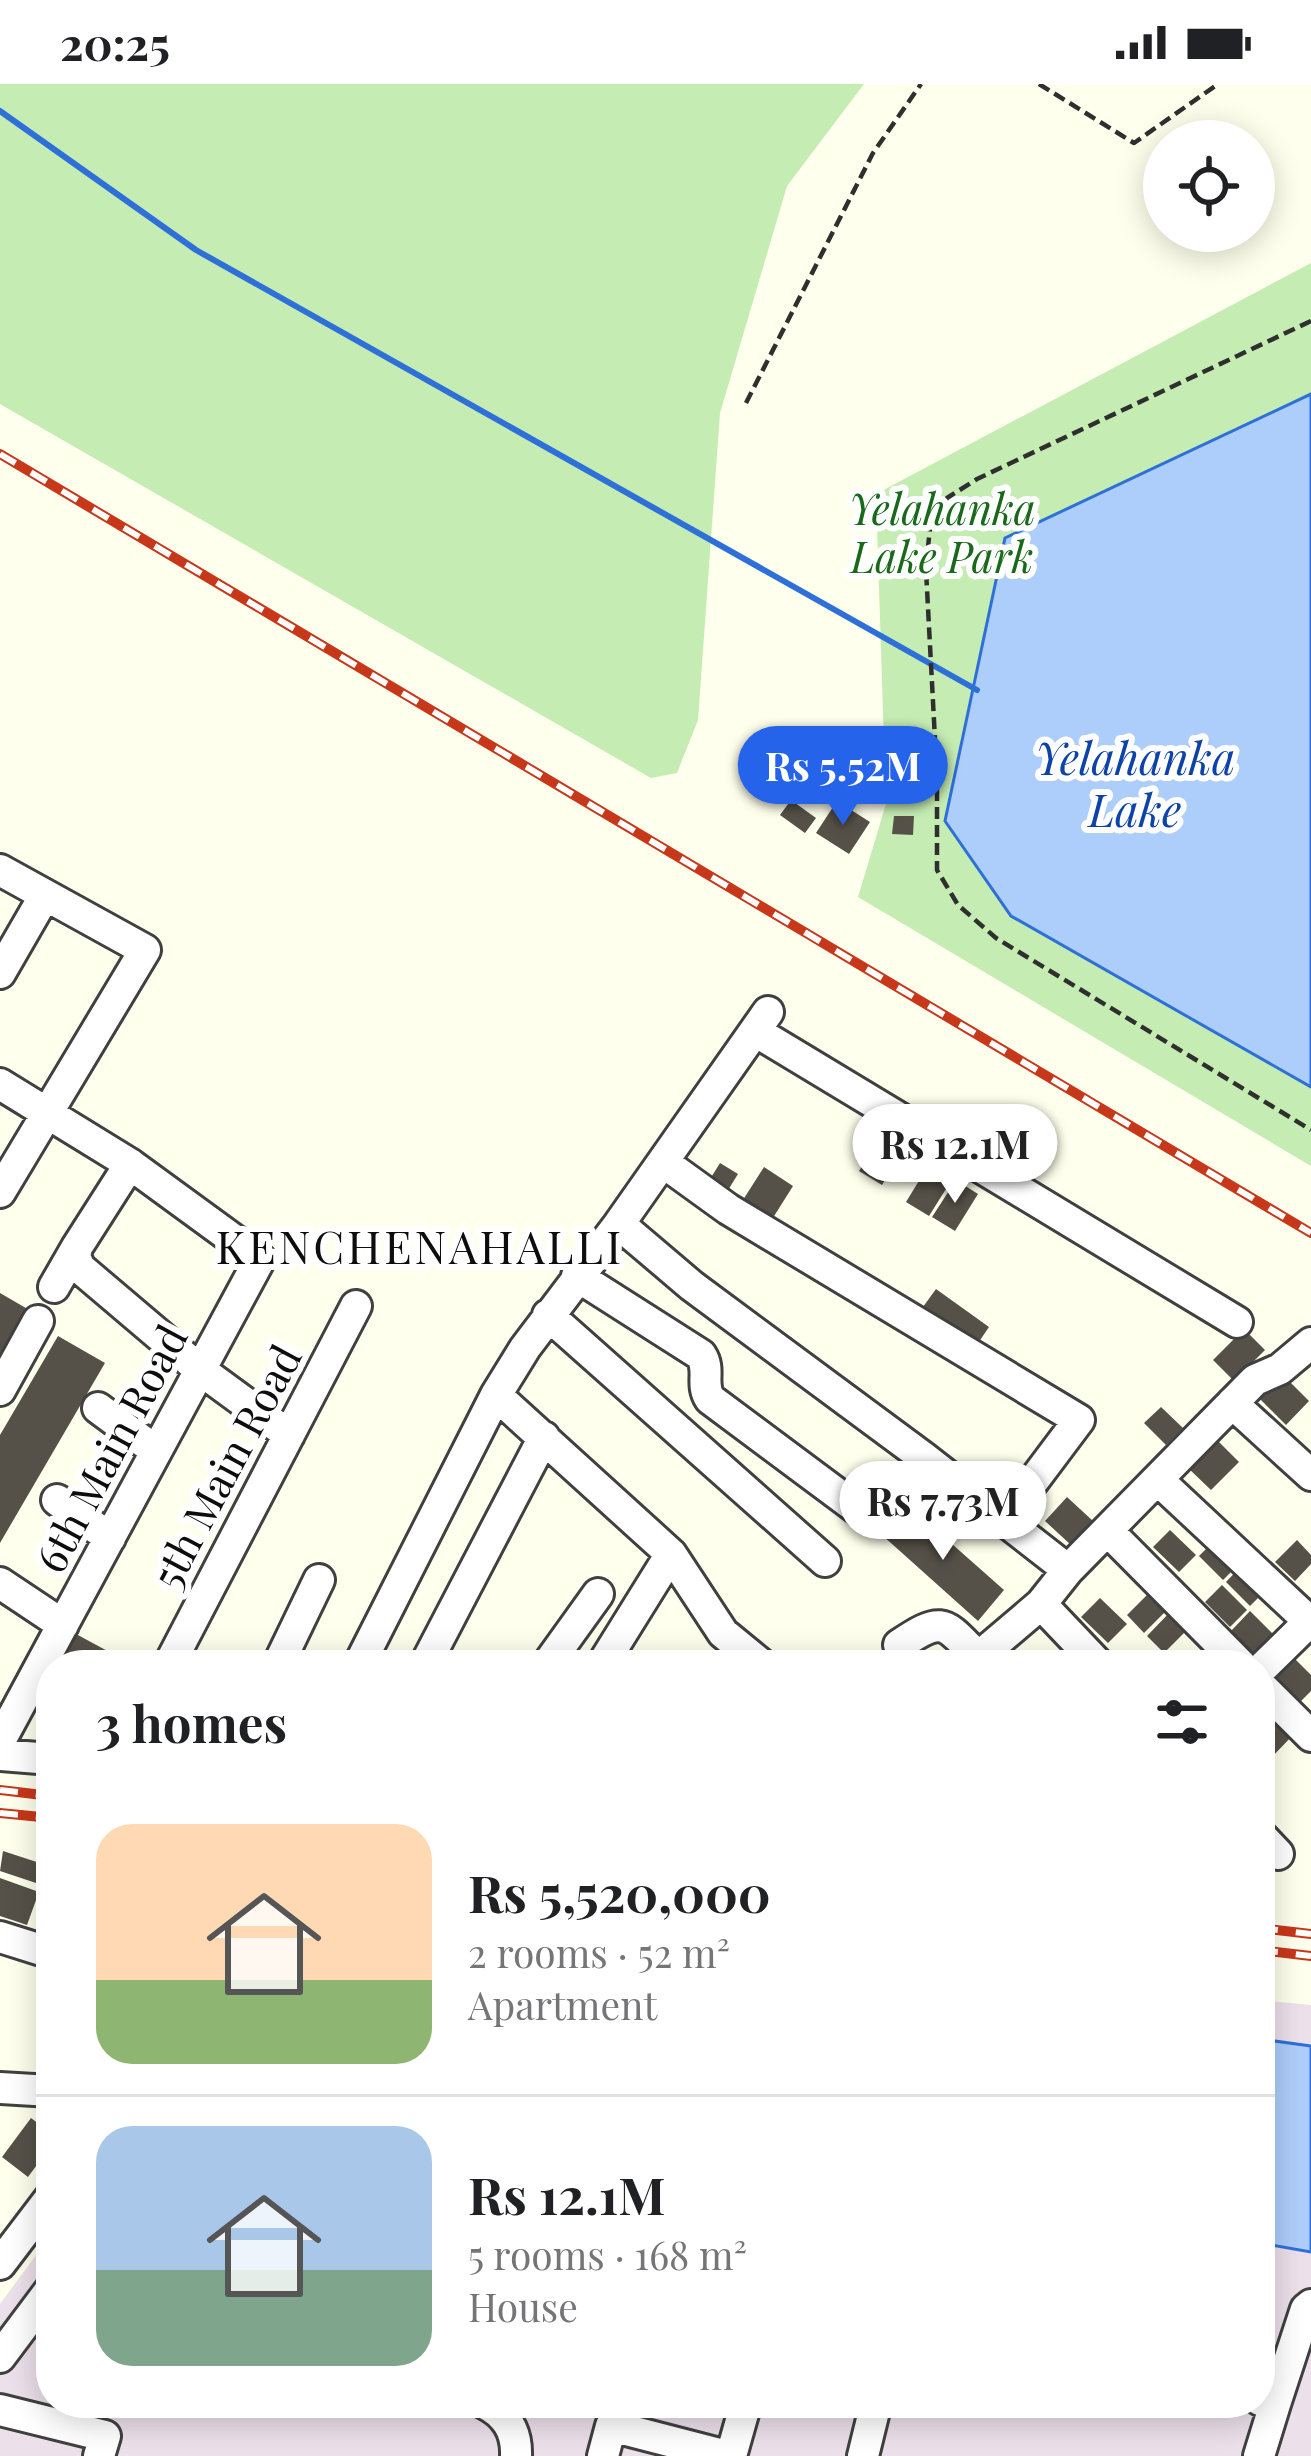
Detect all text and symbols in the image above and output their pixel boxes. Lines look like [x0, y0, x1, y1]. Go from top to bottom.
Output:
text: 20:25 [60, 12, 170, 72]
map controls [1143, 120, 1275, 252]
button: locate [1143, 120, 1275, 252]
park label: Yelahanka Lake Park [848, 480, 1036, 584]
pin: Rs 5.52M [719, 726, 967, 828]
water label: Yelahanka Lake [1035, 726, 1235, 838]
text: Rs 5.52M [765, 739, 921, 791]
pin: Rs 12.1M [831, 1104, 1079, 1206]
text: Rs 12.1M [879, 1117, 1031, 1169]
district label: KENCHENAHALLI [216, 1215, 624, 1275]
street label: 6th Main Road [21, 1315, 199, 1581]
street label: 5th Main Road [137, 1334, 313, 1598]
pin: Rs 7.73M [819, 1461, 1067, 1563]
text: Rs 7.73M [866, 1474, 1020, 1526]
text: 3 homes [96, 1688, 287, 1756]
icon: filters [1149, 1689, 1215, 1755]
text: Rs 5,520,000 [468, 1858, 771, 1926]
icon: home [192, 1872, 336, 2016]
text: 2 rooms · 52 m² [468, 1926, 730, 1978]
text: Apartment [468, 1978, 657, 2030]
text: Rs 12.1M [468, 2160, 666, 2228]
icon: home [192, 2174, 336, 2318]
text: 5 rooms · 168 m² [468, 2228, 747, 2280]
text: House [468, 2280, 578, 2332]

